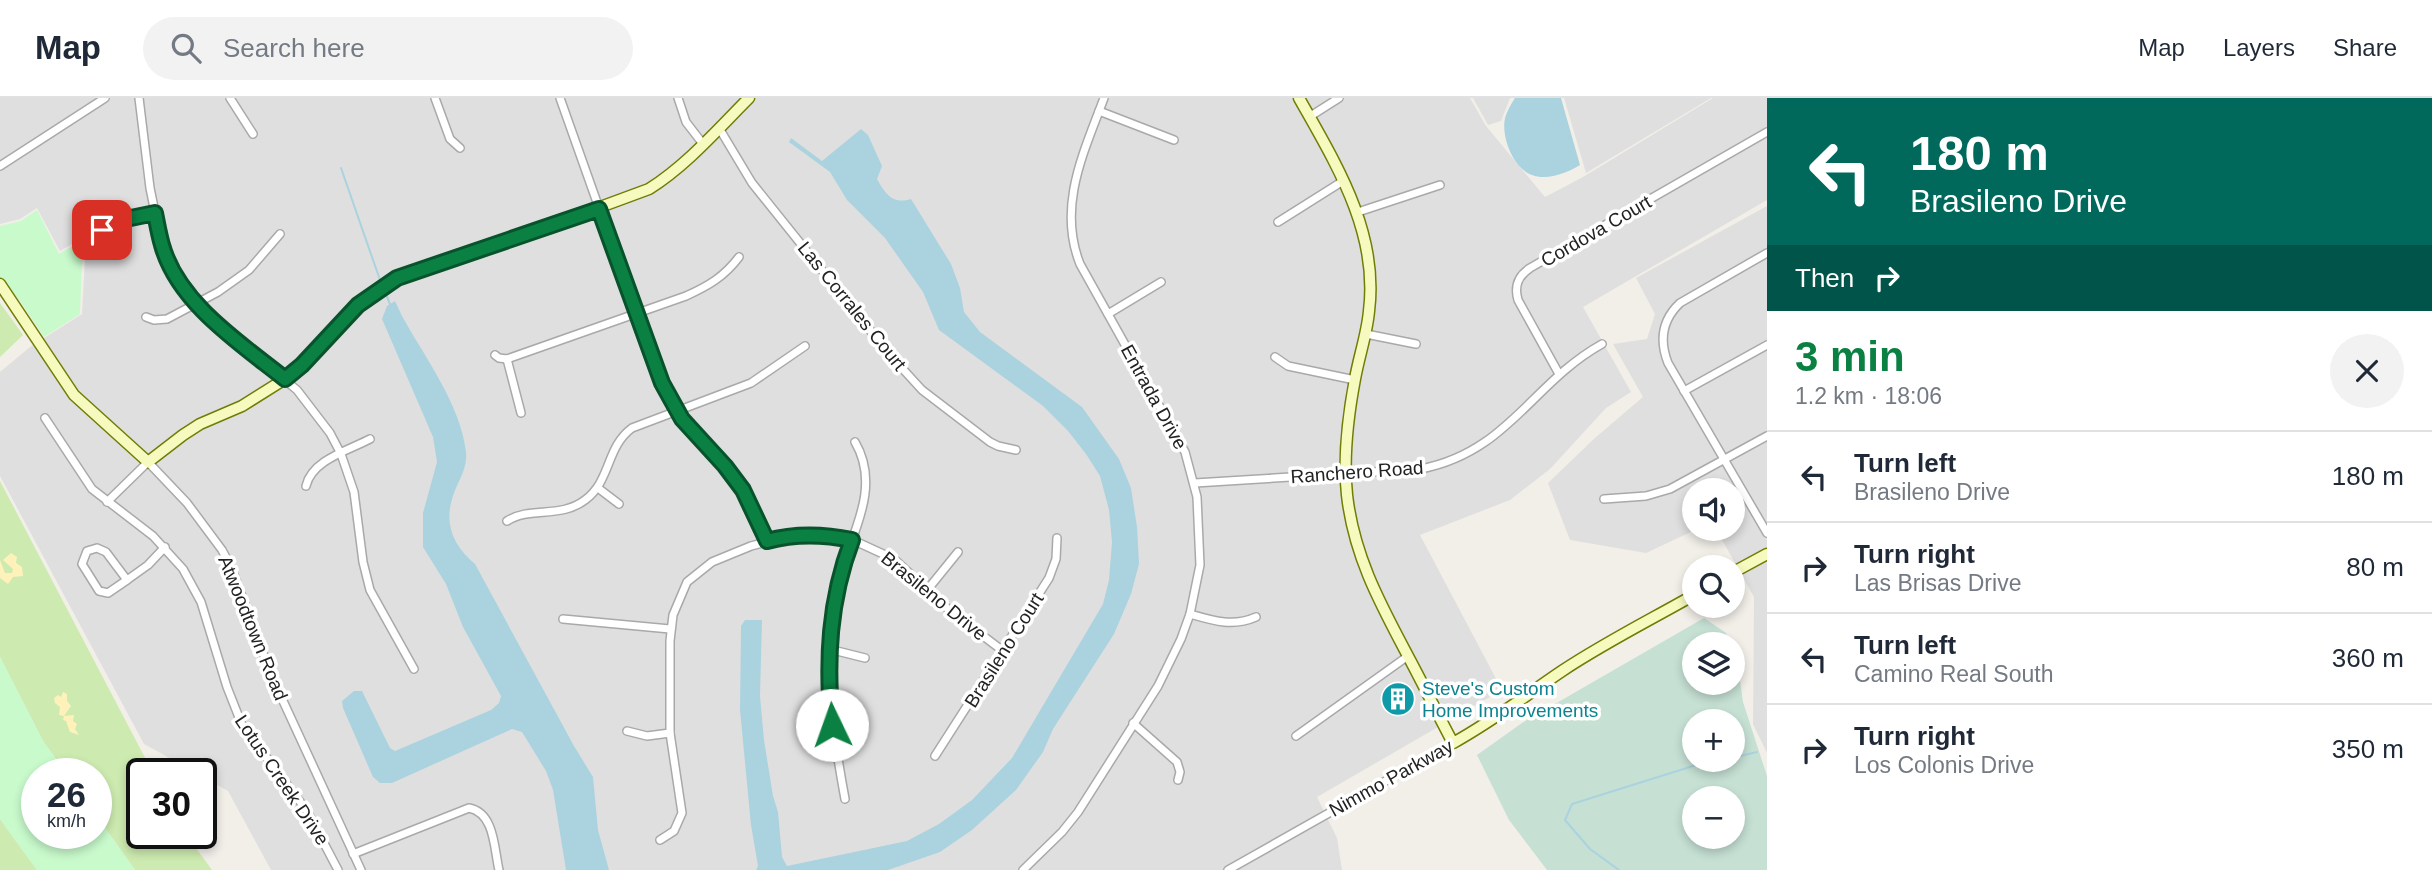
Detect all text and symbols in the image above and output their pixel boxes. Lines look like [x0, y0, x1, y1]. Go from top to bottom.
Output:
search box [143, 17, 633, 80]
text: Map [35, 29, 101, 66]
icon: search [167, 29, 205, 67]
text: Search here [223, 33, 365, 63]
text: Map [2138, 34, 2185, 61]
text: Layers [2223, 34, 2295, 61]
text: Share [2333, 34, 2397, 61]
icon: left [1795, 126, 1886, 217]
text: 180 m [1910, 126, 2049, 180]
text: Brasileno Drive [1910, 183, 2127, 219]
street label: Cordova Court [1537, 191, 1655, 271]
pin [72, 200, 132, 260]
icon: arrive [83, 211, 121, 249]
street label: Las Corrales Court [794, 237, 911, 375]
icon: right [1868, 259, 1906, 297]
text: Then [1795, 263, 1854, 293]
text: 3 min [1795, 333, 1905, 380]
button: close [2330, 334, 2404, 408]
street label: Entrada Drive [1117, 341, 1191, 453]
text: 1.2 km · 18:06 [1795, 383, 1942, 409]
text: Turn left [1854, 448, 1956, 478]
street label: Ranchero Road [1290, 457, 1424, 487]
icon: left [1795, 458, 1833, 496]
text: 180 m [2332, 461, 2404, 491]
map controls [1682, 478, 1745, 849]
button: sound [1682, 478, 1745, 541]
text: Brasileno Drive [1854, 479, 2010, 505]
text: Turn right [1854, 539, 1975, 569]
street label: Brasileno Drive [877, 547, 991, 645]
icon: right [1795, 549, 1833, 587]
text: 80 m [2346, 552, 2404, 582]
street label: Atwoodtown Road [214, 553, 292, 703]
button: search [1682, 555, 1745, 618]
text: Las Brisas Drive [1854, 570, 2021, 596]
street label: Brasileno Court [960, 588, 1048, 711]
text: Turn left [1854, 630, 1956, 660]
button: layers [1682, 632, 1745, 695]
icon: left [1795, 640, 1833, 678]
text: 360 m [2332, 643, 2404, 673]
text: Camino Real South [1854, 661, 2053, 687]
place label: Steve's Custom Home Improvements [1422, 678, 1598, 721]
building icon: Steve's Custom Home Improvements [1379, 680, 1417, 718]
position arrow [795, 688, 869, 762]
button: + [1682, 709, 1745, 772]
street label: Lotus Creek Drive [231, 711, 333, 849]
text: Turn right [1854, 721, 1975, 751]
icon: right [1795, 731, 1833, 769]
text: 350 m [2332, 734, 2404, 764]
street label: Nimmo Parkway [1325, 735, 1457, 821]
text: Los Colonis Drive [1854, 752, 2034, 778]
speed limit sign: 30 [126, 758, 217, 849]
text: 26 [47, 775, 86, 814]
button: − [1682, 786, 1745, 849]
text: km/h [47, 811, 86, 831]

